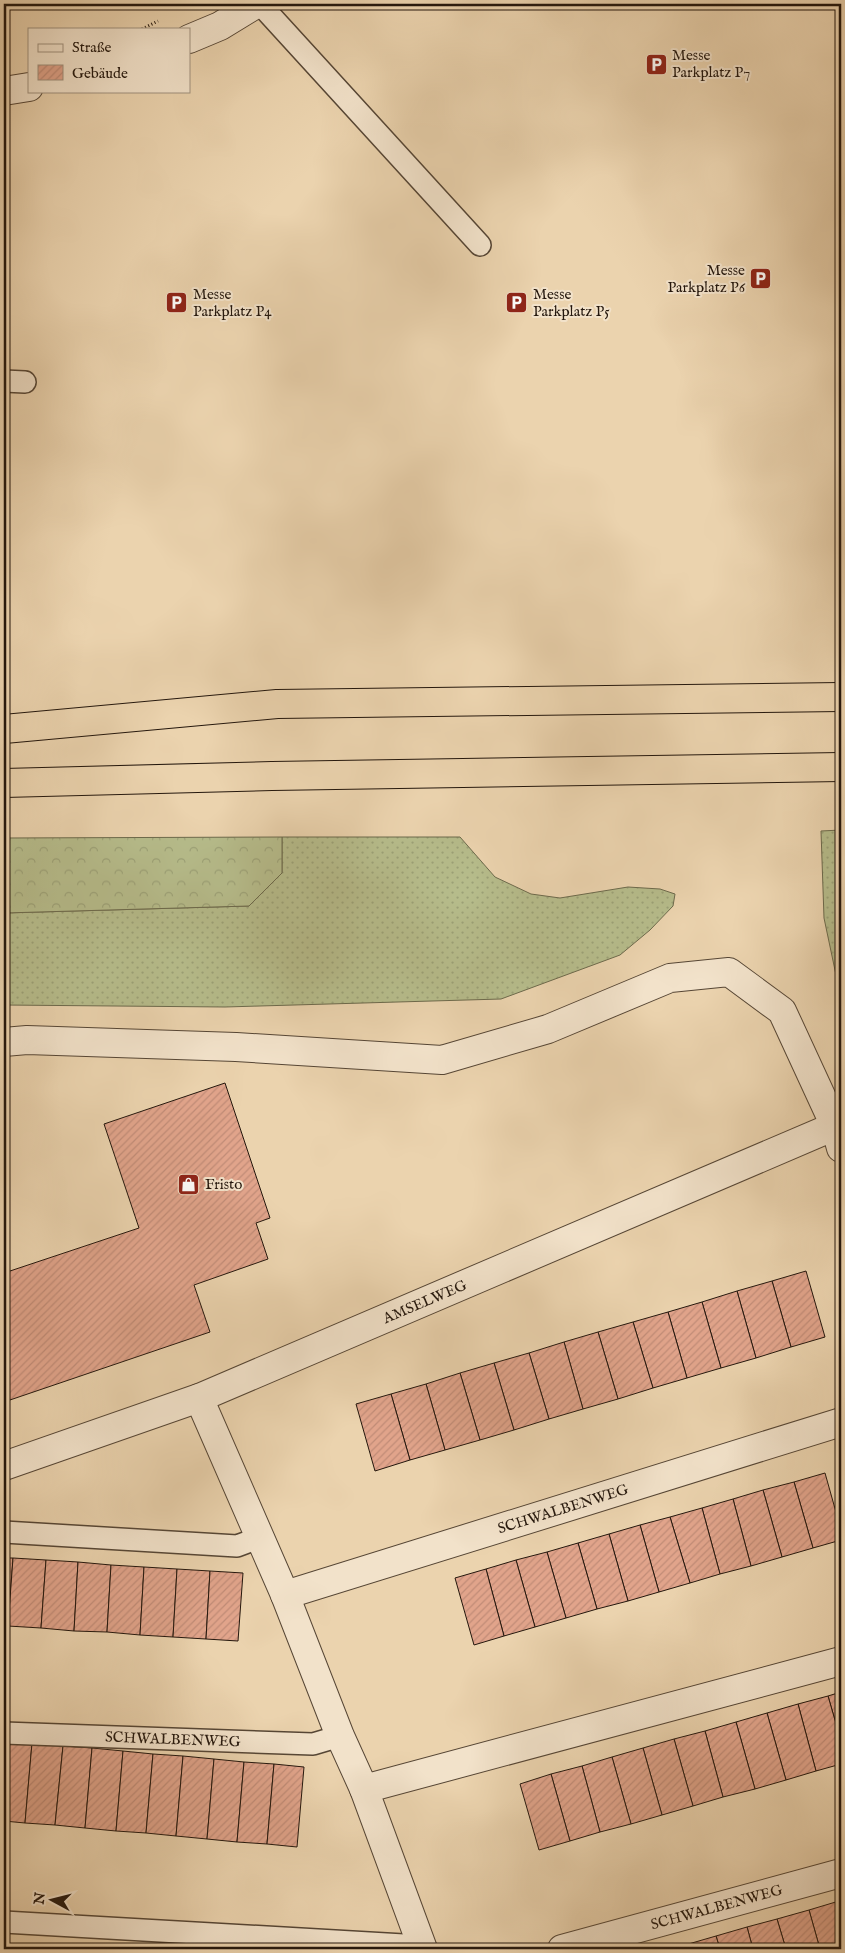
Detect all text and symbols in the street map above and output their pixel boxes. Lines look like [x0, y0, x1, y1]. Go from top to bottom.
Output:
legend [28, 28, 190, 92]
text: Straße [72, 38, 112, 57]
place label: Messe Parkplatz P7 [672, 46, 750, 82]
parking icon: Messe Parkplatz P7 [644, 52, 668, 76]
text: Gebäude [72, 64, 128, 83]
place label: Messe Parkplatz P6 [667, 261, 746, 297]
parking icon: Messe Parkplatz P6 [749, 267, 773, 291]
place label: Messe Parkplatz P4 [193, 285, 272, 321]
place label: Messe Parkplatz P5 [533, 285, 610, 321]
parking icon: Messe Parkplatz P4 [165, 291, 189, 315]
parking icon: Messe Parkplatz P5 [505, 291, 529, 315]
shop icon: Fristo [177, 1172, 201, 1196]
place label: Fristo [205, 1175, 242, 1194]
street label: AMSELWEG [379, 1276, 470, 1329]
street label: SCHWALBENWEG [495, 1480, 631, 1538]
street label: SCHWALBENWEG [105, 1728, 241, 1751]
north arrow [28, 1876, 78, 1926]
street label: SCHWALBENWEG [649, 1880, 785, 1934]
text: N [30, 1891, 50, 1907]

